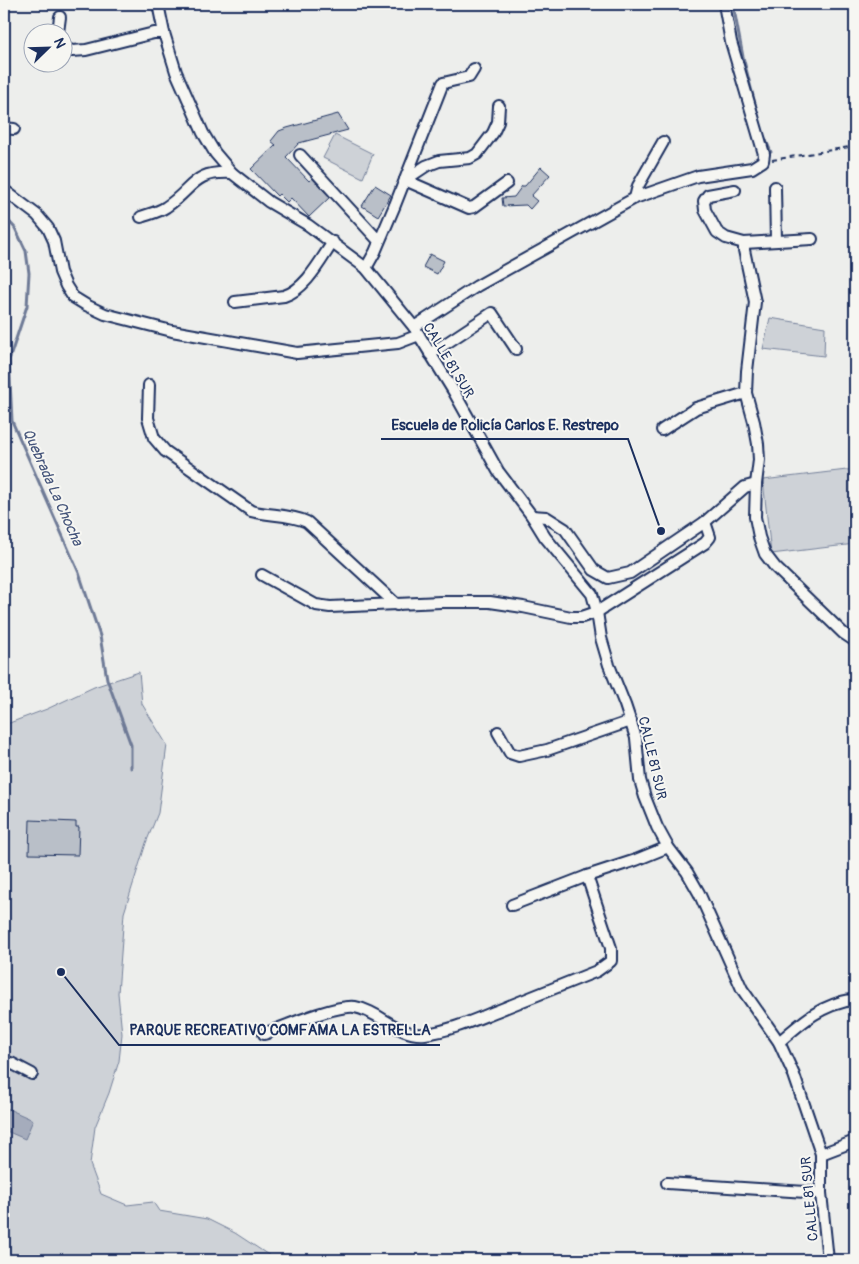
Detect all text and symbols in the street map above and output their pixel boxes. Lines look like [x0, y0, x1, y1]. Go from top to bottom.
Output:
north arrow [22, 22, 72, 72]
text: N [50, 35, 69, 51]
street label: CALLE 81 SUR [419, 319, 478, 401]
callout: Escuela de Policía Carlos E. Restrepo [381, 409, 628, 439]
text: Escuela de Policía Carlos E. Restrepo [391, 416, 619, 435]
water label: Quebrada La Chocha [18, 426, 87, 550]
street label: CALLE 81 SUR [635, 715, 670, 801]
callout: PARQUE RECREATIVO COMFAMA LA ESTRELLA [119, 1015, 440, 1045]
text: PARQUE RECREATIVO COMFAMA LA ESTRELLA [129, 1021, 431, 1040]
street label: CALLE 81 SUR [797, 1156, 822, 1242]

